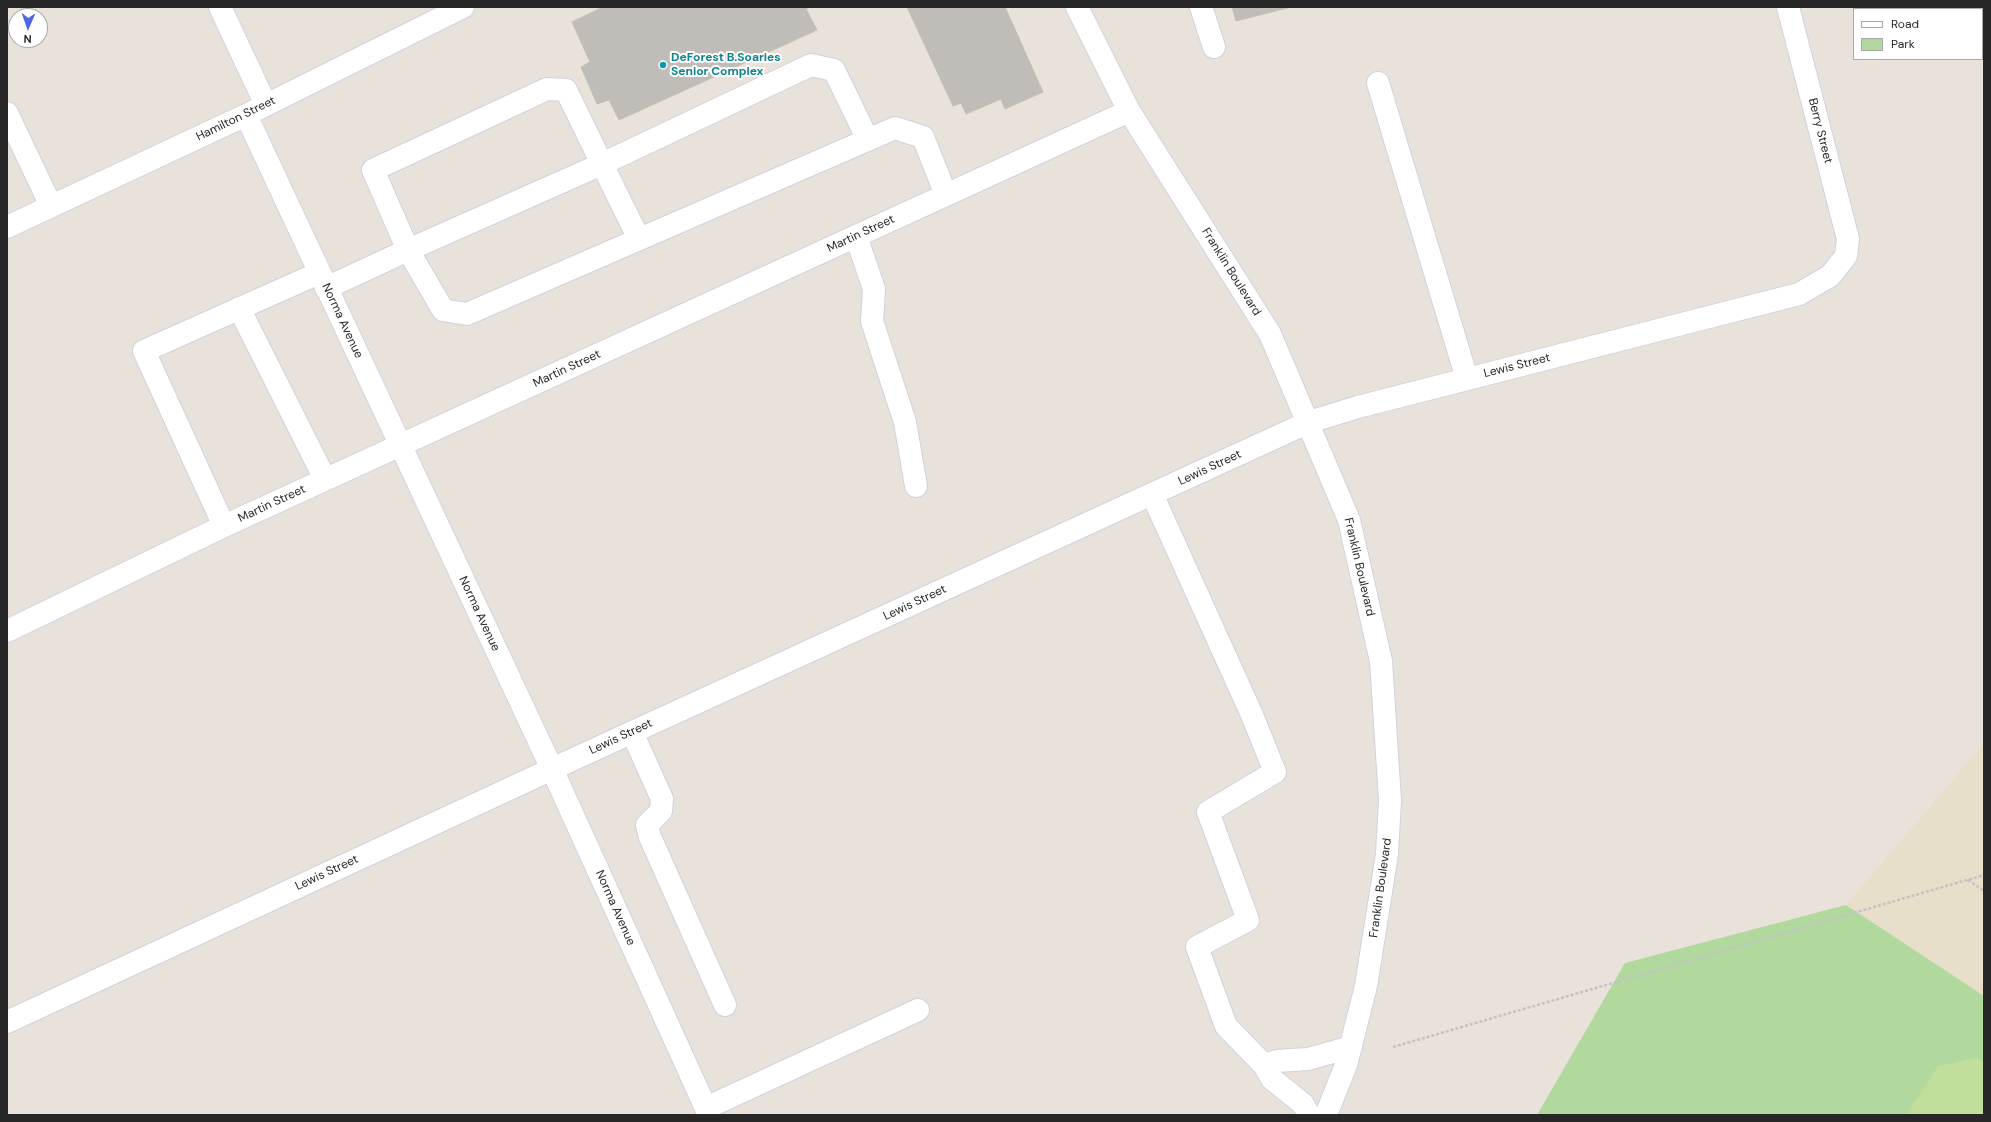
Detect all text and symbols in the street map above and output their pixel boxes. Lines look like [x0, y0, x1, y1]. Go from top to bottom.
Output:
north arrow [8, 8, 48, 48]
legend [1853, 8, 1983, 60]
text: Road [1891, 16, 1919, 32]
text: N [23, 32, 32, 46]
text: Park [1891, 36, 1915, 52]
place label: DeForest B.Soaries Senior Complex [671, 51, 781, 79]
marker: DeForest B.Soaries Senior Complex [658, 60, 668, 70]
street label: Hamilton Street [194, 94, 278, 144]
street label: Berry Street [1805, 97, 1835, 165]
street label: Martin Street [825, 212, 897, 256]
street label: Franklin Boulevard [1198, 225, 1264, 319]
street label: Norma Avenue [318, 281, 366, 361]
street label: Martin Street [531, 347, 603, 391]
street label: Lewis Street [1482, 351, 1552, 381]
street label: Lewis Street [1176, 447, 1244, 489]
street label: Martin Street [236, 482, 308, 526]
street label: Franklin Boulevard [1341, 516, 1377, 618]
street label: Norma Avenue [455, 574, 503, 654]
street label: Lewis Street [881, 582, 949, 624]
street label: Lewis Street [587, 716, 655, 758]
street label: Franklin Boulevard [1367, 837, 1395, 939]
street label: Lewis Street [293, 852, 361, 894]
street label: Norma Avenue [592, 868, 638, 948]

